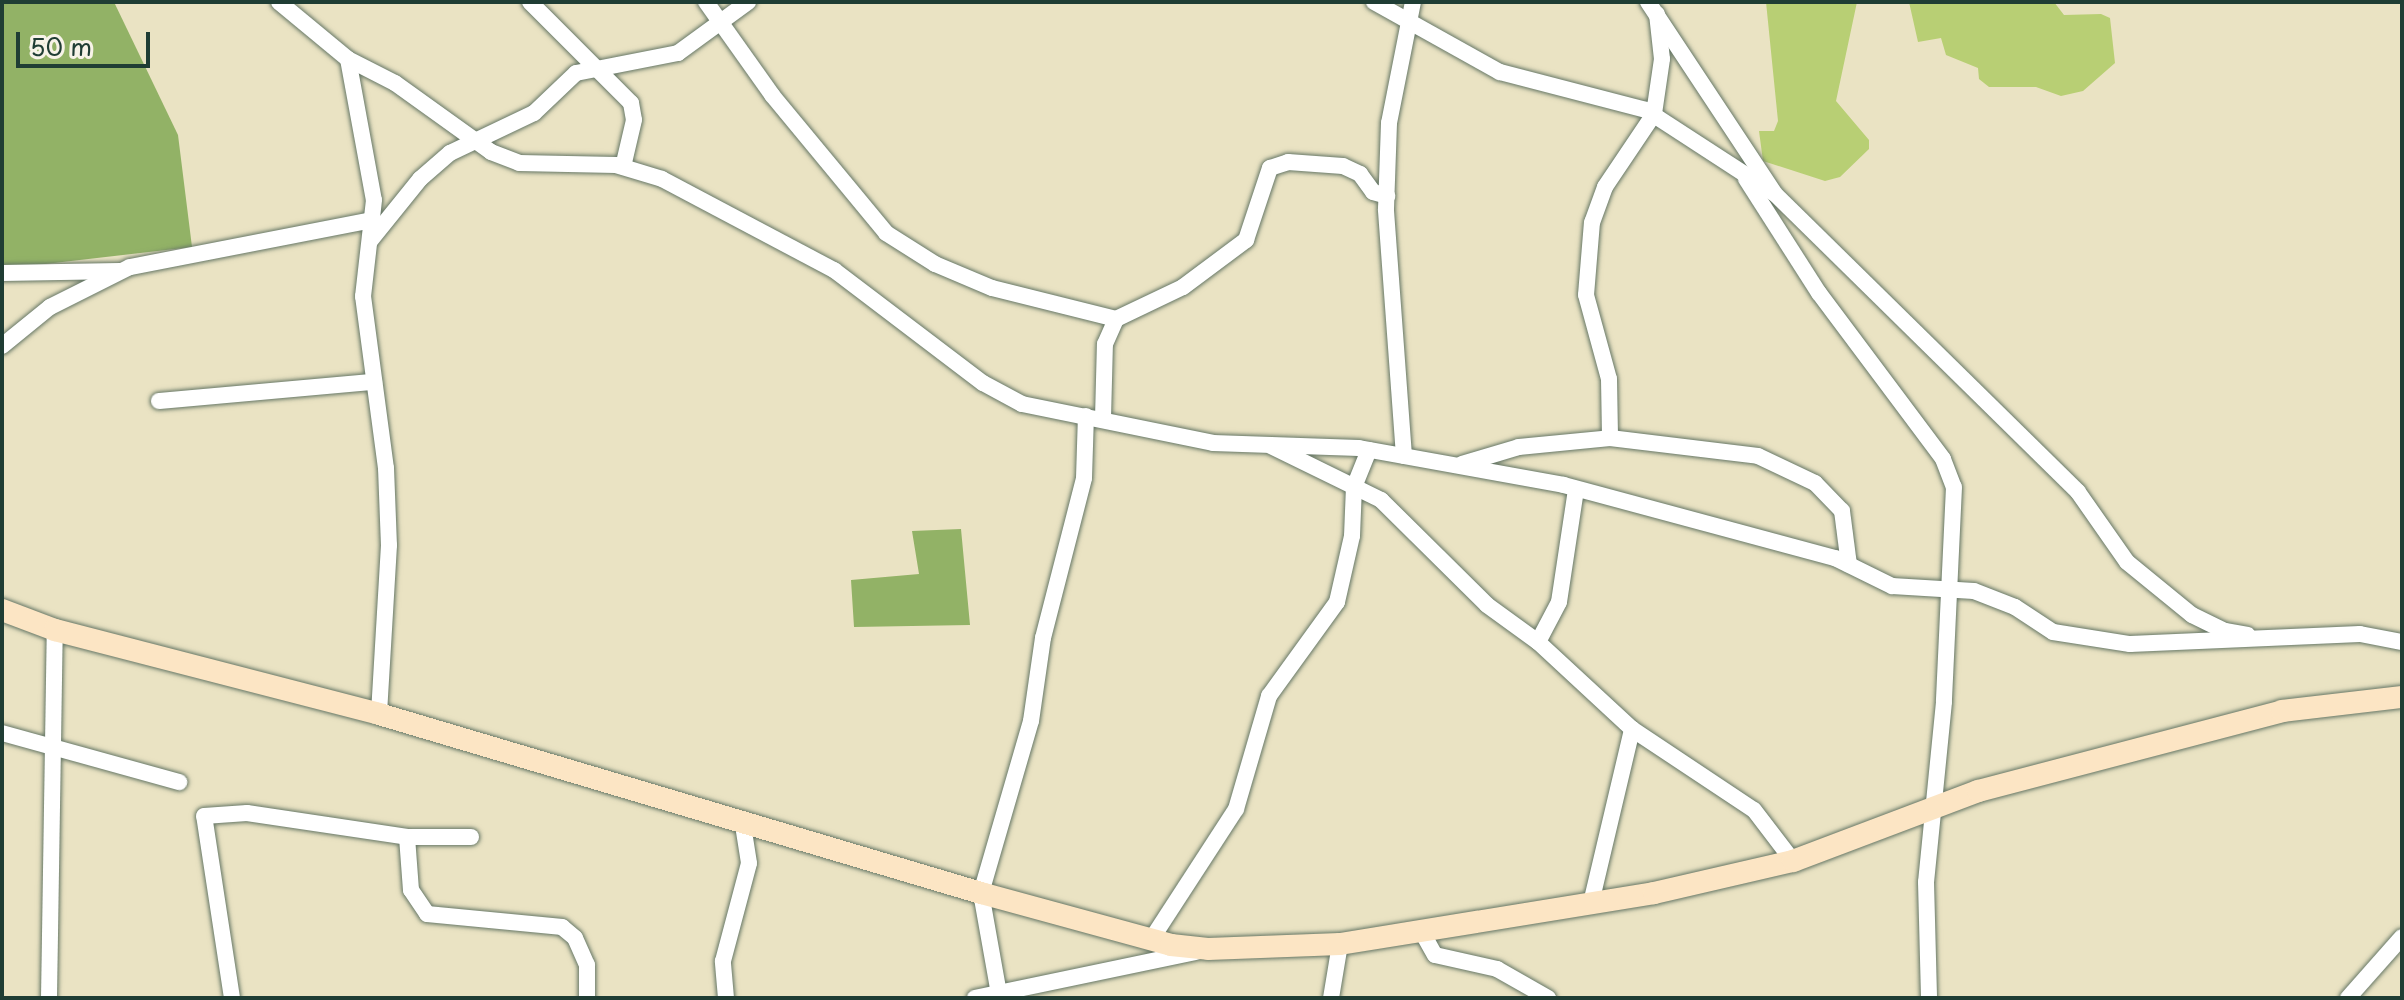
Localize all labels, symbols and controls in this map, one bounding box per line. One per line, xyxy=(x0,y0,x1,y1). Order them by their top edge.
scale bar xyxy=(20,16,154,66)
text: 50 m xyxy=(30,28,92,64)

